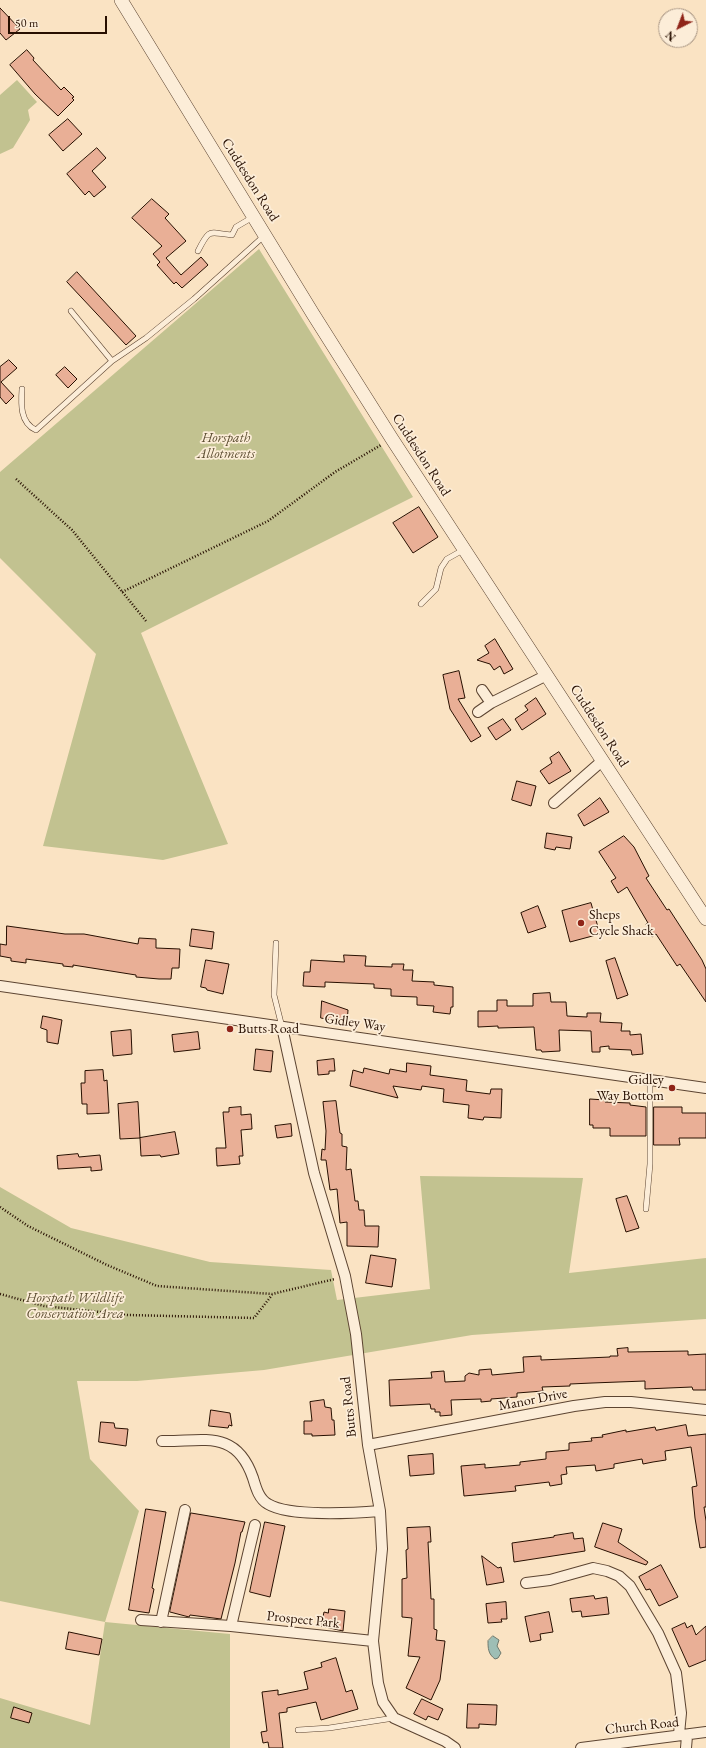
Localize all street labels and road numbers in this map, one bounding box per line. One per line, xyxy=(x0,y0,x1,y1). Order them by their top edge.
street label: Cuddesdon Road xyxy=(218,135,282,225)
street label: Cuddesdon Road xyxy=(388,411,454,499)
street label: Cuddesdon Road xyxy=(566,682,632,770)
street label: Gidley Way xyxy=(323,1010,387,1036)
street label: Butts Road xyxy=(337,1376,361,1438)
street label: Manor Drive xyxy=(497,1385,569,1415)
street label: Prospect Park xyxy=(266,1608,340,1632)
street label: Church Road xyxy=(604,1714,680,1738)

